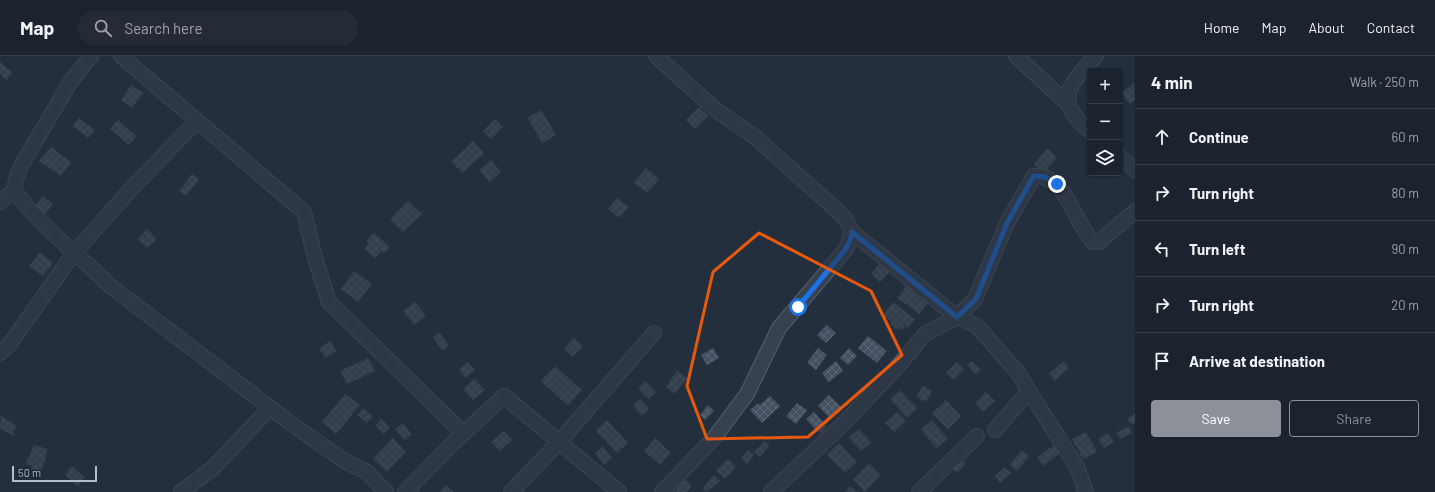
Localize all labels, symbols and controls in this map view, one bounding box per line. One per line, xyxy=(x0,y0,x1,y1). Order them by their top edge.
search box xyxy=(78,10,358,46)
text: Map xyxy=(20,16,54,39)
icon: search xyxy=(92,17,114,39)
text: Search here xyxy=(124,19,202,37)
text: Home xyxy=(1204,19,1240,36)
text: Map xyxy=(1262,19,1286,36)
text: About xyxy=(1308,19,1345,36)
text: Contact xyxy=(1367,19,1415,36)
map controls xyxy=(1087,68,1123,176)
button: + xyxy=(1087,68,1123,104)
text: 4 min xyxy=(1151,72,1193,92)
text: Walk · 250 m xyxy=(1350,74,1419,90)
button: − xyxy=(1087,104,1123,140)
icon: ahead xyxy=(1151,126,1173,148)
text: Continue xyxy=(1189,128,1249,146)
text: 60 m xyxy=(1392,129,1419,145)
button: layers xyxy=(1087,140,1123,176)
route end xyxy=(1048,175,1066,193)
icon: right xyxy=(1151,182,1173,204)
text: Turn right xyxy=(1189,184,1254,202)
text: 80 m xyxy=(1392,185,1419,201)
icon: left xyxy=(1151,238,1173,260)
text: Turn left xyxy=(1189,240,1245,258)
text: 90 m xyxy=(1392,241,1419,257)
icon: right xyxy=(1151,294,1173,316)
text: Turn right xyxy=(1189,296,1254,314)
text: 20 m xyxy=(1391,297,1419,313)
route start xyxy=(789,298,807,316)
icon: arrive xyxy=(1151,350,1173,372)
text: Arrive at destination xyxy=(1189,352,1325,370)
button: Save xyxy=(1151,400,1281,437)
button: Share xyxy=(1289,400,1419,437)
scale bar xyxy=(12,464,97,483)
text: 50 m xyxy=(18,466,41,479)

